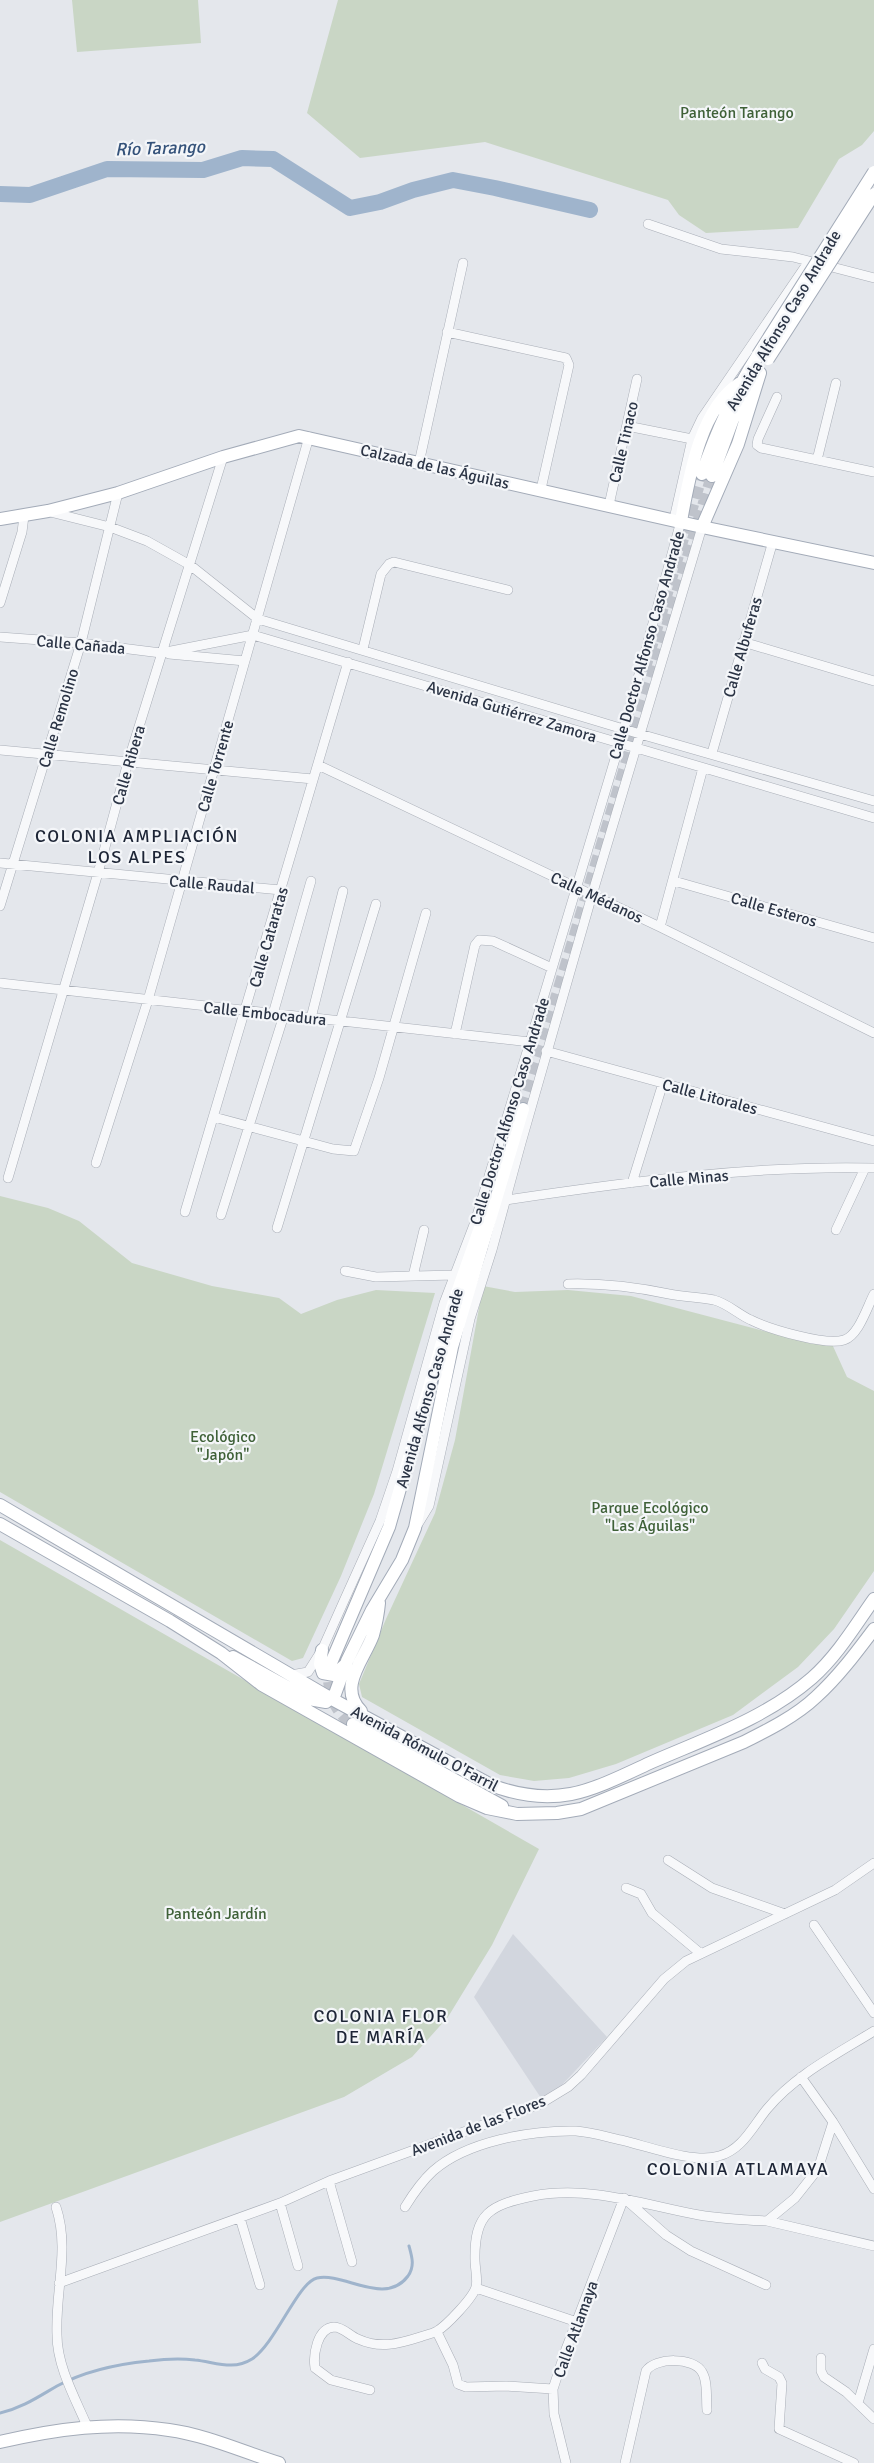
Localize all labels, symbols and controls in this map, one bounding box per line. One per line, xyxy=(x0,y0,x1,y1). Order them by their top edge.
park label: Panteón Tarango xyxy=(680,103,794,123)
water label: Río Tarango xyxy=(115,135,207,161)
street label: Avenida Alfonso Caso Andrade xyxy=(722,227,846,414)
street label: Calle Tinaco xyxy=(605,400,643,485)
street label: Calzada de las Águilas xyxy=(358,440,511,494)
street label: Calle Doctor Alfonso Caso Andrade xyxy=(605,529,689,762)
street label: Calle Albuferas xyxy=(719,595,767,700)
street label: Calle Cañada xyxy=(36,631,126,659)
street label: Calle Remolino xyxy=(34,666,84,770)
street label: Avenida Gutiérrez Zamora xyxy=(424,677,599,747)
street label: Calle Torrente xyxy=(193,718,239,815)
street label: Calle Ribera xyxy=(108,723,150,808)
district label: COLONIA AMPLIACIÓN LOS ALPES xyxy=(35,825,239,868)
street label: Calle Médanos xyxy=(547,868,646,928)
street label: Calle Raudal xyxy=(168,871,256,899)
street label: Calle Cataratas xyxy=(245,885,293,990)
street label: Calle Esteros xyxy=(728,888,819,932)
street label: Calle Doctor Alfonso Caso Andrade xyxy=(466,995,554,1227)
street label: Calle Embocadura xyxy=(202,998,327,1030)
street label: Calle Litorales xyxy=(660,1075,760,1119)
street label: Calle Minas xyxy=(649,1166,729,1192)
street label: Avenida Alfonso Caso Andrade xyxy=(392,1286,468,1490)
park label: Ecológico "Japón" xyxy=(190,1427,256,1465)
park label: Parque Ecológico "Las Águilas" xyxy=(591,1498,709,1536)
street label: Avenida Rómulo O'Farril xyxy=(347,1702,502,1796)
park label: Panteón Jardín xyxy=(165,1904,267,1924)
district label: COLONIA FLOR DE MARÍA xyxy=(314,2005,448,2048)
street label: Avenida de las Flores xyxy=(408,2091,549,2161)
district label: COLONIA ATLAMAYA xyxy=(647,2158,829,2180)
street label: Calle Atlamaya xyxy=(549,2278,603,2381)

